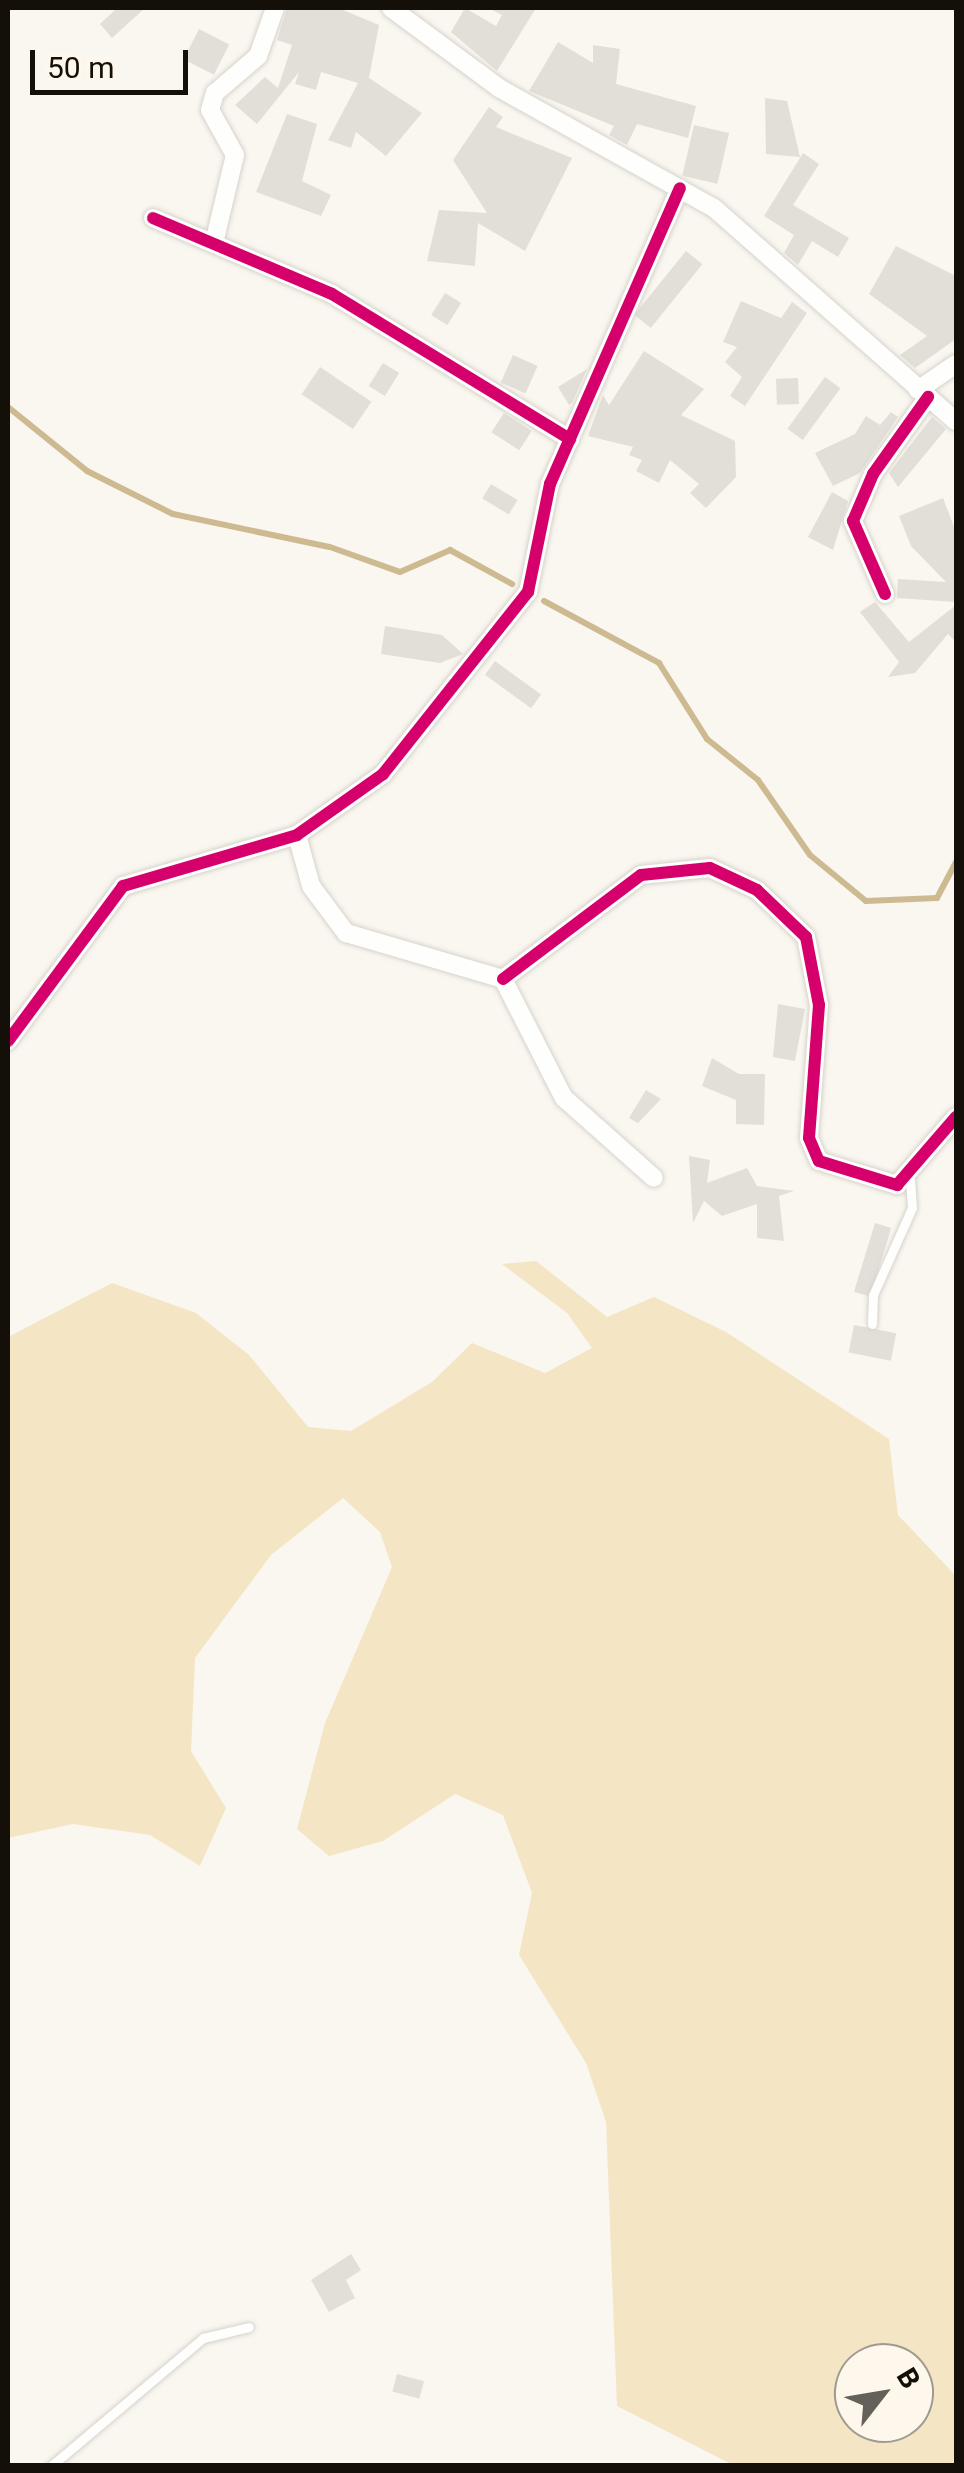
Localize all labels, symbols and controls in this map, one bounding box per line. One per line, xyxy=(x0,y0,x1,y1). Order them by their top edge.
scale bar xyxy=(35,30,192,92)
text: 50 m xyxy=(47,50,114,85)
north arrow xyxy=(834,2343,934,2443)
text: B xyxy=(890,2362,927,2394)

